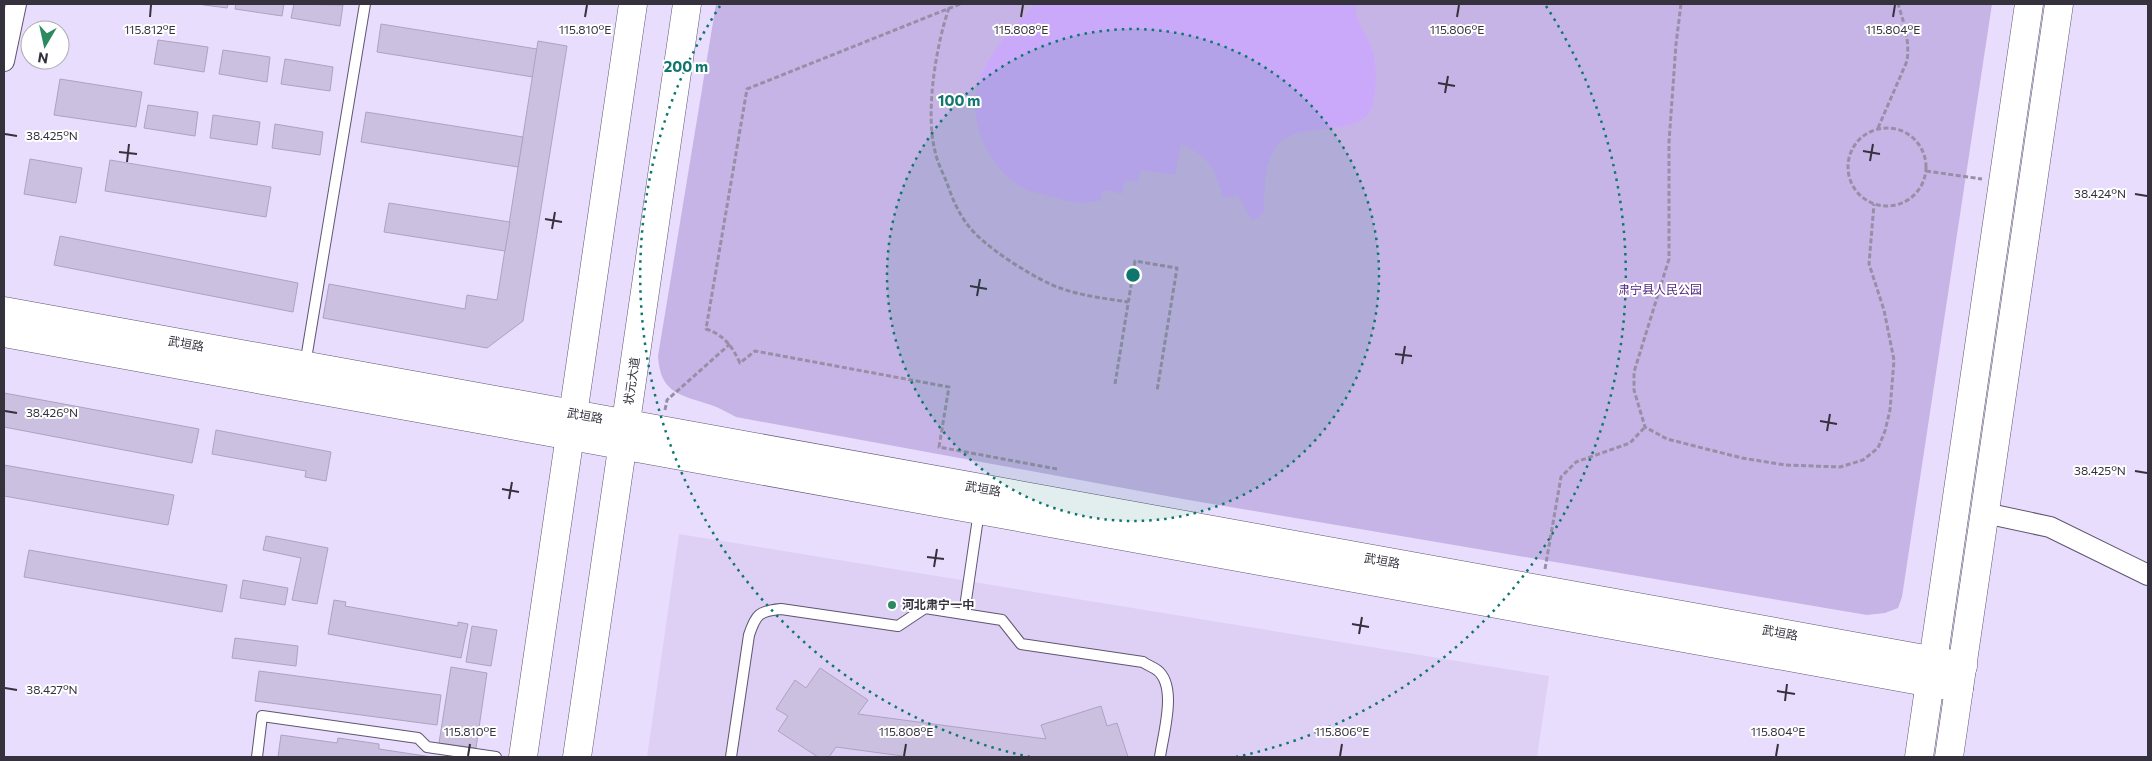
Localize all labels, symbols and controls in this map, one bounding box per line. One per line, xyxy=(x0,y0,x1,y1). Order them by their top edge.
north arrow xyxy=(20,20,70,70)
text: 115.812°E xyxy=(124,22,176,36)
text: 115.810°E xyxy=(559,22,611,36)
text: 115.808°E xyxy=(994,22,1048,36)
text: 115.806°E xyxy=(1430,22,1484,36)
text: 115.804°E xyxy=(1866,22,1920,36)
text: N xyxy=(36,49,49,68)
text: 200 m xyxy=(664,57,708,75)
text: 100 m xyxy=(938,91,980,109)
text: 38.425°N xyxy=(26,128,78,142)
text: 38.424°N xyxy=(2074,186,2126,200)
centre of rings xyxy=(1124,266,1142,284)
park label: 肃宁县人民公园 xyxy=(1618,282,1702,296)
street label: 武垣路 xyxy=(167,333,205,353)
street label: 状元大道 xyxy=(621,356,641,406)
text: 38.426°N xyxy=(26,405,78,419)
street label: 武垣路 xyxy=(566,405,604,425)
text: 38.425°N xyxy=(2074,463,2126,477)
street label: 武垣路 xyxy=(964,478,1002,498)
street label: 武垣路 xyxy=(1363,550,1401,570)
place label: 河北肃宁一中 xyxy=(902,597,974,611)
marker: 河北肃宁一中 xyxy=(886,599,898,611)
street label: 武垣路 xyxy=(1761,622,1799,642)
text: 38.427°N xyxy=(26,682,78,696)
text: 115.810°E xyxy=(444,724,496,738)
text: 115.808°E xyxy=(879,724,933,738)
text: 115.806°E xyxy=(1315,724,1369,738)
text: 115.804°E xyxy=(1751,724,1805,738)

